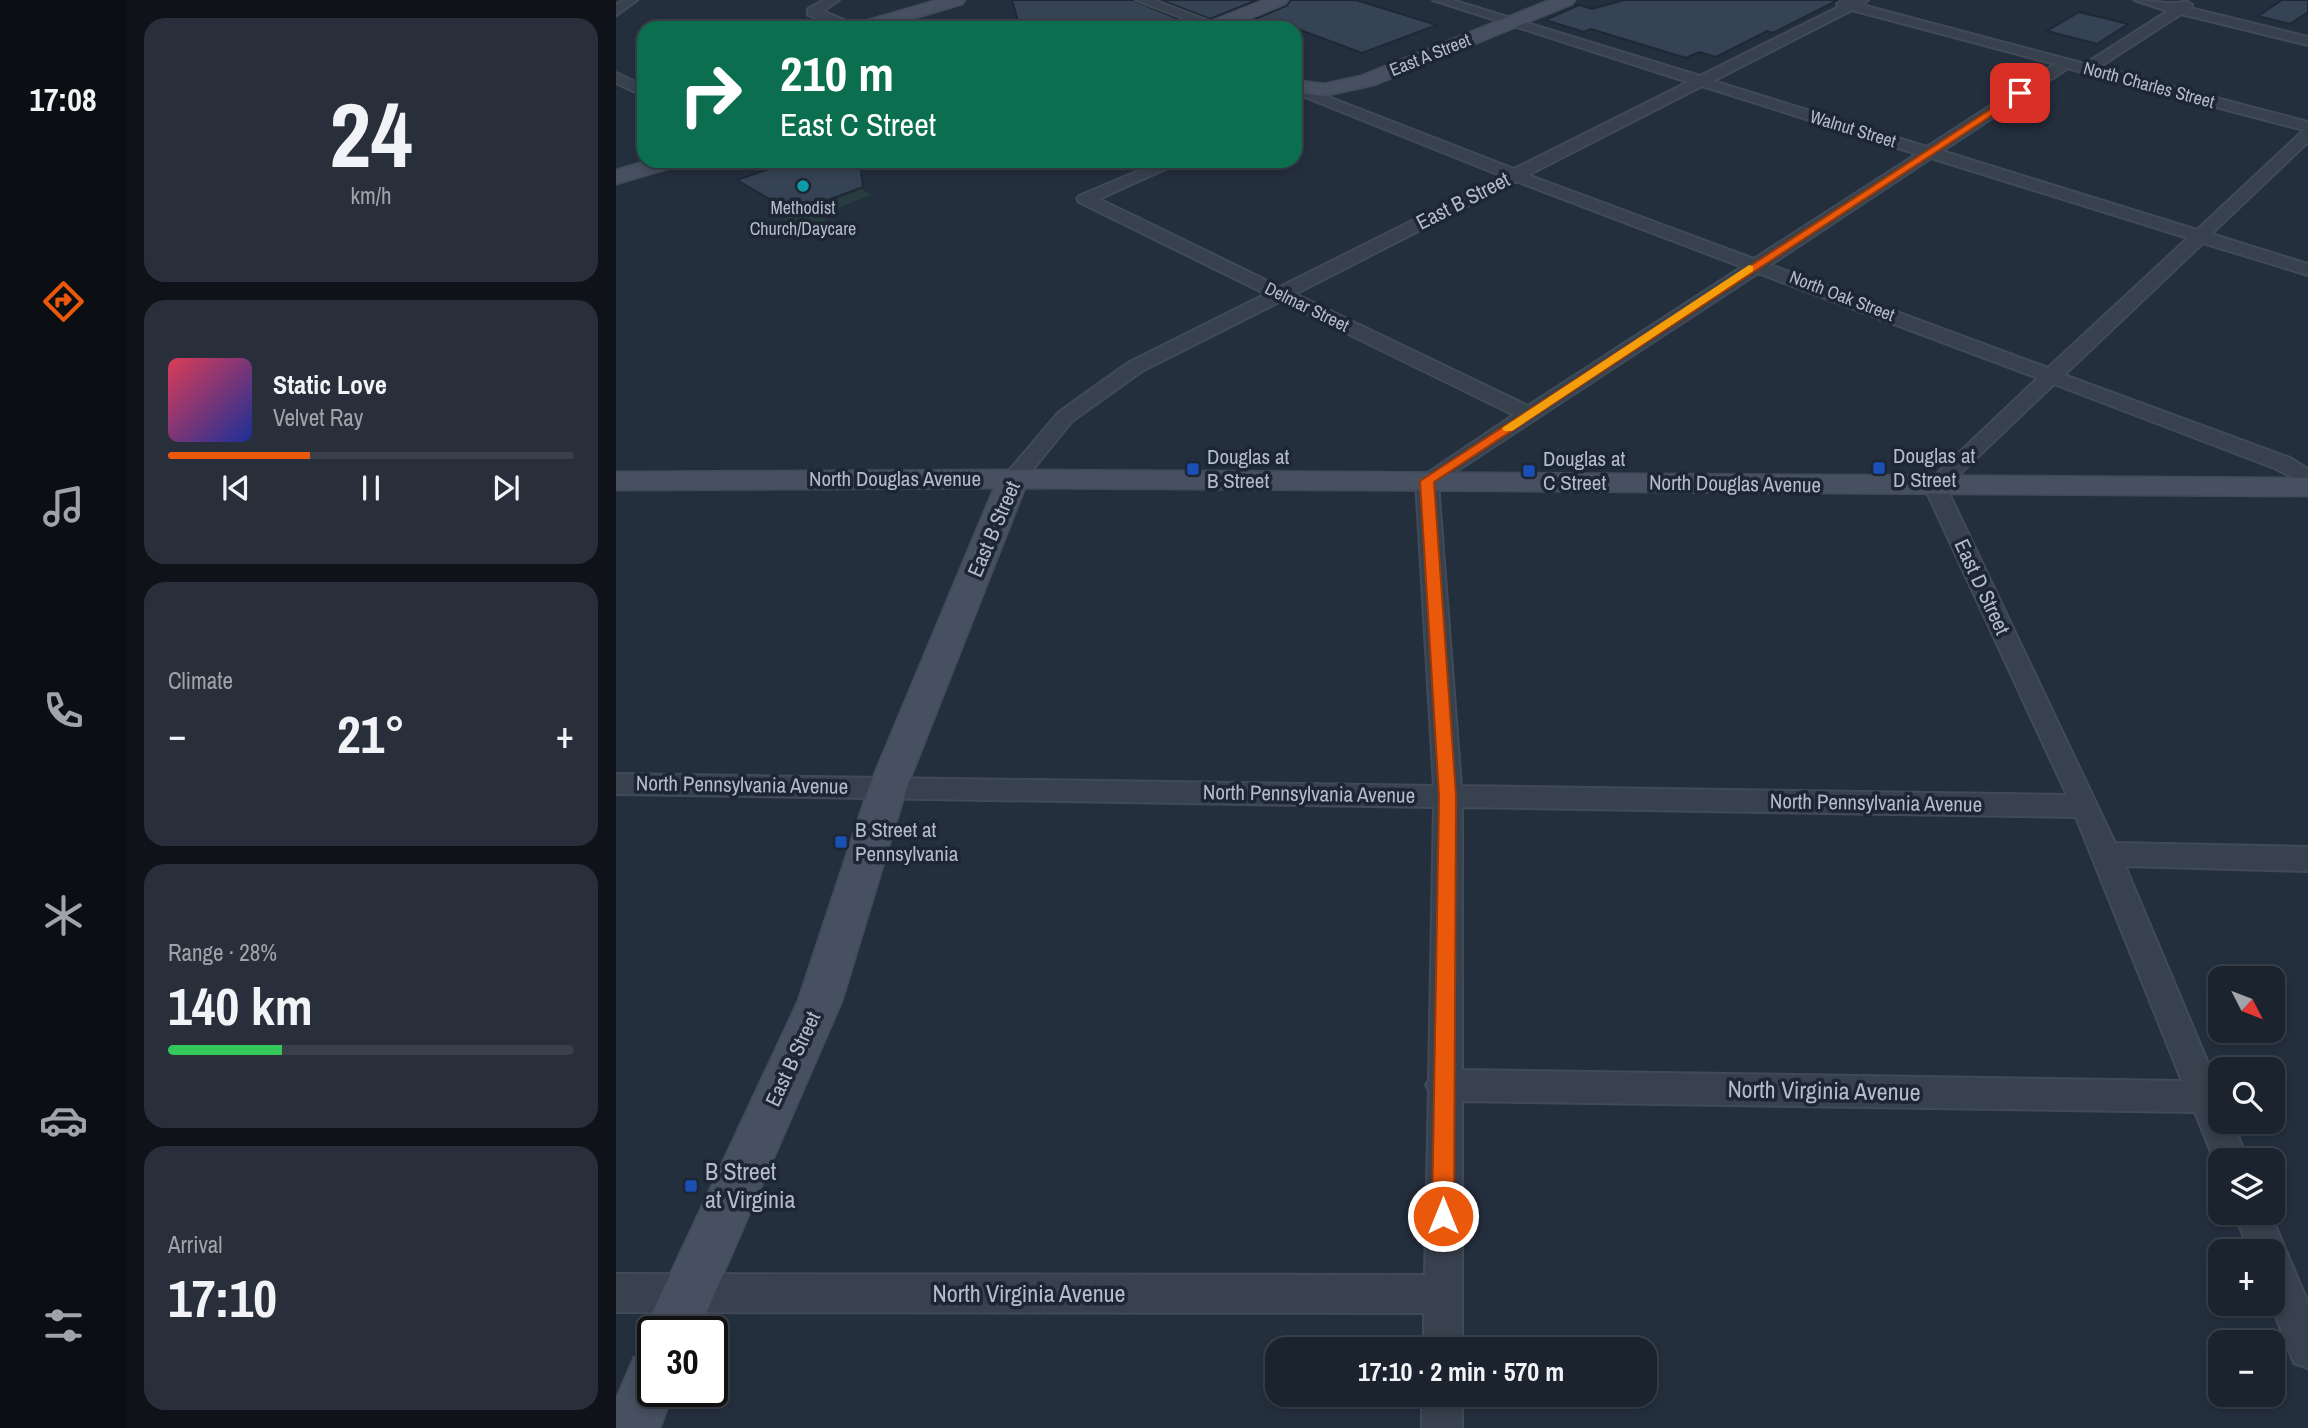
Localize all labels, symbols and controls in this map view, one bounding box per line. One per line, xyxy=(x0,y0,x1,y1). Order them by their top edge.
street label: East A Street xyxy=(1386,27,1474,82)
text: 210 m xyxy=(780,40,894,106)
icon: right xyxy=(665,49,756,140)
street label: North Charles Street xyxy=(2081,55,2217,114)
pin xyxy=(1990,63,2050,123)
text: 24 xyxy=(330,73,413,195)
icon: arrive xyxy=(2001,74,2039,112)
text: 17:08 xyxy=(29,78,97,121)
text: East C Street xyxy=(780,103,936,146)
street label: Walnut Street xyxy=(1807,104,1899,153)
street label: East B Street xyxy=(1411,165,1515,237)
marker: Methodist Church/Daycare xyxy=(795,178,811,194)
text: km/h xyxy=(351,180,391,211)
place label: Methodist Church/Daycare xyxy=(750,195,856,241)
street label: North Oak Street xyxy=(1786,264,1898,327)
street label: Delmar Street xyxy=(1261,275,1354,338)
icon: directions xyxy=(39,277,88,326)
text: Static Love xyxy=(273,367,387,402)
text: Velvet Ray xyxy=(273,402,363,433)
place label: Douglas at D Street xyxy=(1893,441,1976,494)
place label: Douglas at B Street xyxy=(1207,442,1290,495)
place label: Douglas at C Street xyxy=(1543,444,1626,497)
marker: Douglas at D Street xyxy=(1871,460,1887,476)
marker: Douglas at B Street xyxy=(1185,461,1201,477)
marker: Douglas at C Street xyxy=(1521,463,1537,479)
street label: North Douglas Avenue xyxy=(809,464,981,493)
street label: North Douglas Avenue xyxy=(1649,468,1821,499)
icon: previous xyxy=(217,469,255,507)
icon: pause xyxy=(352,469,390,507)
icon: next xyxy=(487,469,525,507)
street label: East B Street xyxy=(960,476,1027,581)
icon: music xyxy=(39,482,88,531)
street label: East D Street xyxy=(1948,534,2017,640)
text: Climate xyxy=(168,665,233,696)
icon: phone xyxy=(39,686,88,735)
text: 21° xyxy=(337,699,405,769)
text: − xyxy=(168,709,186,760)
text: + xyxy=(556,709,574,760)
street label: North Pennsylvania Avenue xyxy=(636,768,848,801)
street label: North Pennsylvania Avenue xyxy=(1203,777,1415,810)
street label: North Pennsylvania Avenue xyxy=(1770,786,1982,819)
place label: B Street at Pennsylvania xyxy=(855,815,959,868)
marker: B Street at Pennsylvania xyxy=(833,834,849,850)
icon: climate xyxy=(39,891,88,940)
text: Range · 28% xyxy=(168,937,277,968)
north arrow xyxy=(2208,966,2286,1043)
map controls xyxy=(2208,966,2285,1407)
text: 140 km xyxy=(168,971,313,1041)
street label: East B Street xyxy=(758,1006,827,1111)
button: search xyxy=(2208,1057,2285,1134)
street label: North Virginia Avenue xyxy=(1727,1072,1921,1108)
icon: car xyxy=(39,1096,88,1145)
button: layers xyxy=(2208,1148,2285,1225)
place label: B Street at Virginia xyxy=(705,1155,796,1215)
marker: B Street at Virginia xyxy=(683,1178,699,1194)
position arrow xyxy=(1406,1179,1480,1253)
text: Arrival xyxy=(168,1229,223,1260)
button: + xyxy=(2208,1239,2285,1316)
text: 17:10 xyxy=(168,1263,277,1333)
street label: North Virginia Avenue xyxy=(933,1277,1125,1309)
icon: filters xyxy=(39,1301,88,1350)
speed limit sign: 30 xyxy=(637,1316,728,1407)
button: − xyxy=(2208,1330,2285,1407)
text: 17:10 · 2 min · 570 m xyxy=(1358,1354,1564,1389)

